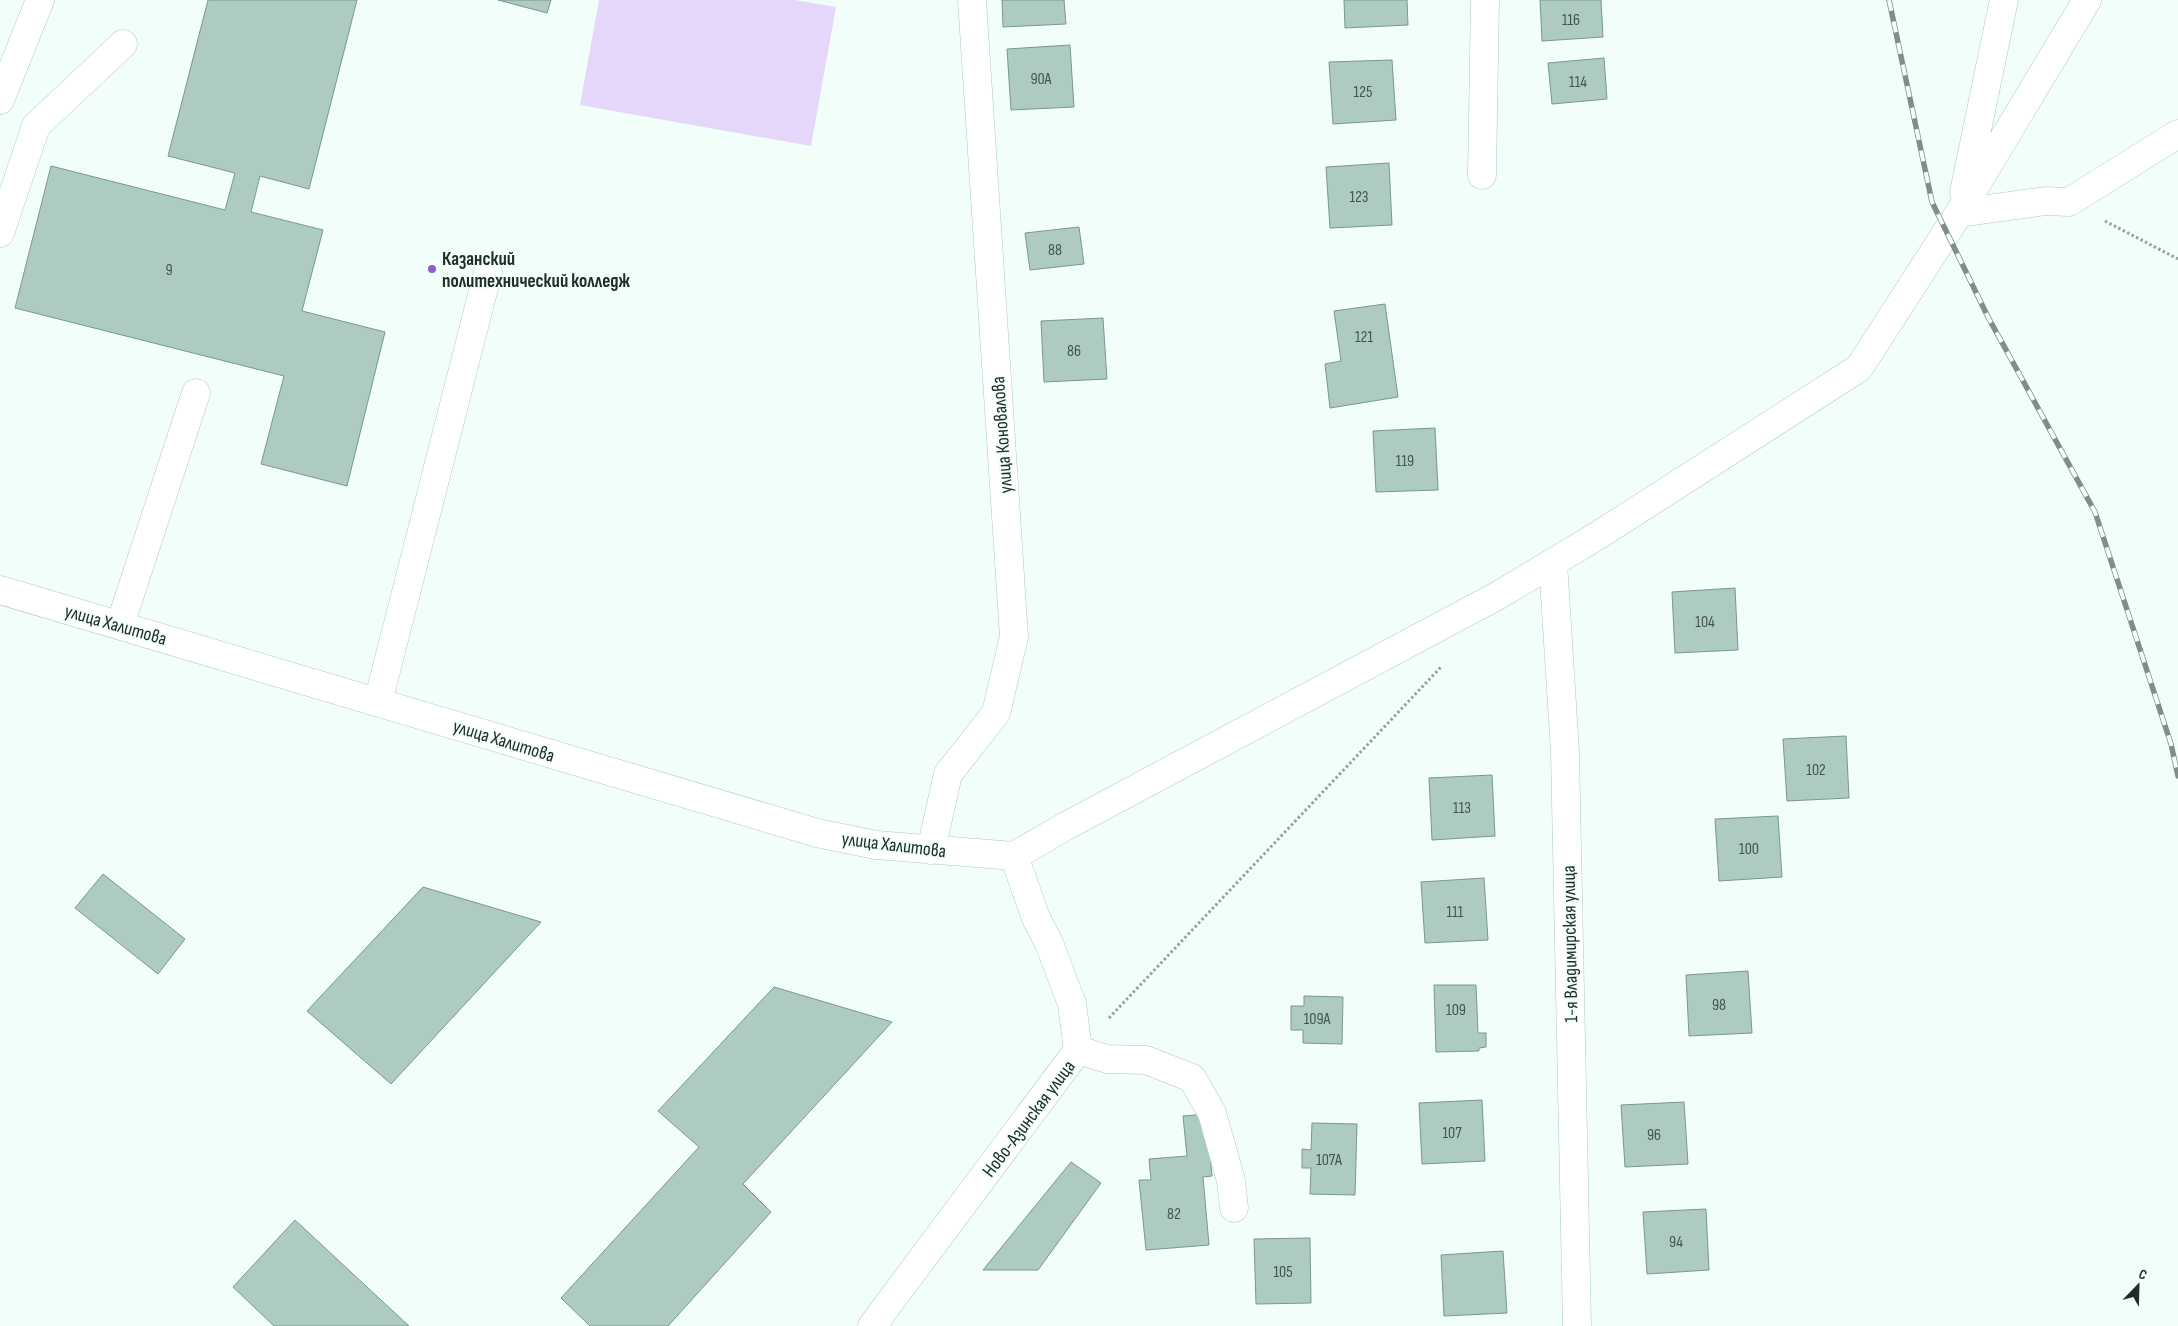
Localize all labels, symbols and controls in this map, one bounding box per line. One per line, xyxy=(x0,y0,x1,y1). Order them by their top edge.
house number: 116 xyxy=(1562,11,1580,30)
house number: 90А xyxy=(1031,70,1052,89)
house number: 114 xyxy=(1569,73,1587,92)
house number: 125 xyxy=(1354,83,1372,102)
house number: 123 xyxy=(1349,188,1369,207)
house number: 88 xyxy=(1048,241,1062,260)
place label: Казанский политехнический колледж xyxy=(442,248,631,293)
house number: 9 xyxy=(165,261,173,280)
marker: Казанский политехнический колледж xyxy=(426,263,438,275)
house number: 121 xyxy=(1355,328,1373,347)
house number: 86 xyxy=(1067,342,1081,361)
street label: улица Коновалова xyxy=(987,376,1018,494)
house number: 119 xyxy=(1396,452,1414,471)
street label: улица Халитова xyxy=(62,600,169,651)
house number: 104 xyxy=(1695,613,1715,632)
street label: улица Халитова xyxy=(450,715,557,768)
house number: 102 xyxy=(1806,761,1826,780)
house number: 113 xyxy=(1453,799,1471,818)
street label: улица Халитова xyxy=(840,828,947,863)
house number: 100 xyxy=(1739,840,1759,859)
street label: 1-я Владимирская улица xyxy=(1558,865,1583,1023)
house number: 111 xyxy=(1447,903,1464,922)
house number: 98 xyxy=(1712,996,1726,1015)
house number: 109 xyxy=(1446,1001,1466,1020)
house number: 109А xyxy=(1304,1010,1330,1029)
street label: Ново-Азинская улица xyxy=(978,1056,1081,1182)
house number: 107 xyxy=(1442,1124,1462,1143)
house number: 96 xyxy=(1647,1126,1661,1145)
house number: 107А xyxy=(1316,1151,1342,1170)
house number: 82 xyxy=(1167,1205,1181,1224)
house number: 94 xyxy=(1669,1233,1683,1252)
north arrow xyxy=(2113,1261,2163,1311)
house number: 105 xyxy=(1273,1263,1293,1282)
text: С xyxy=(2136,1265,2150,1284)

